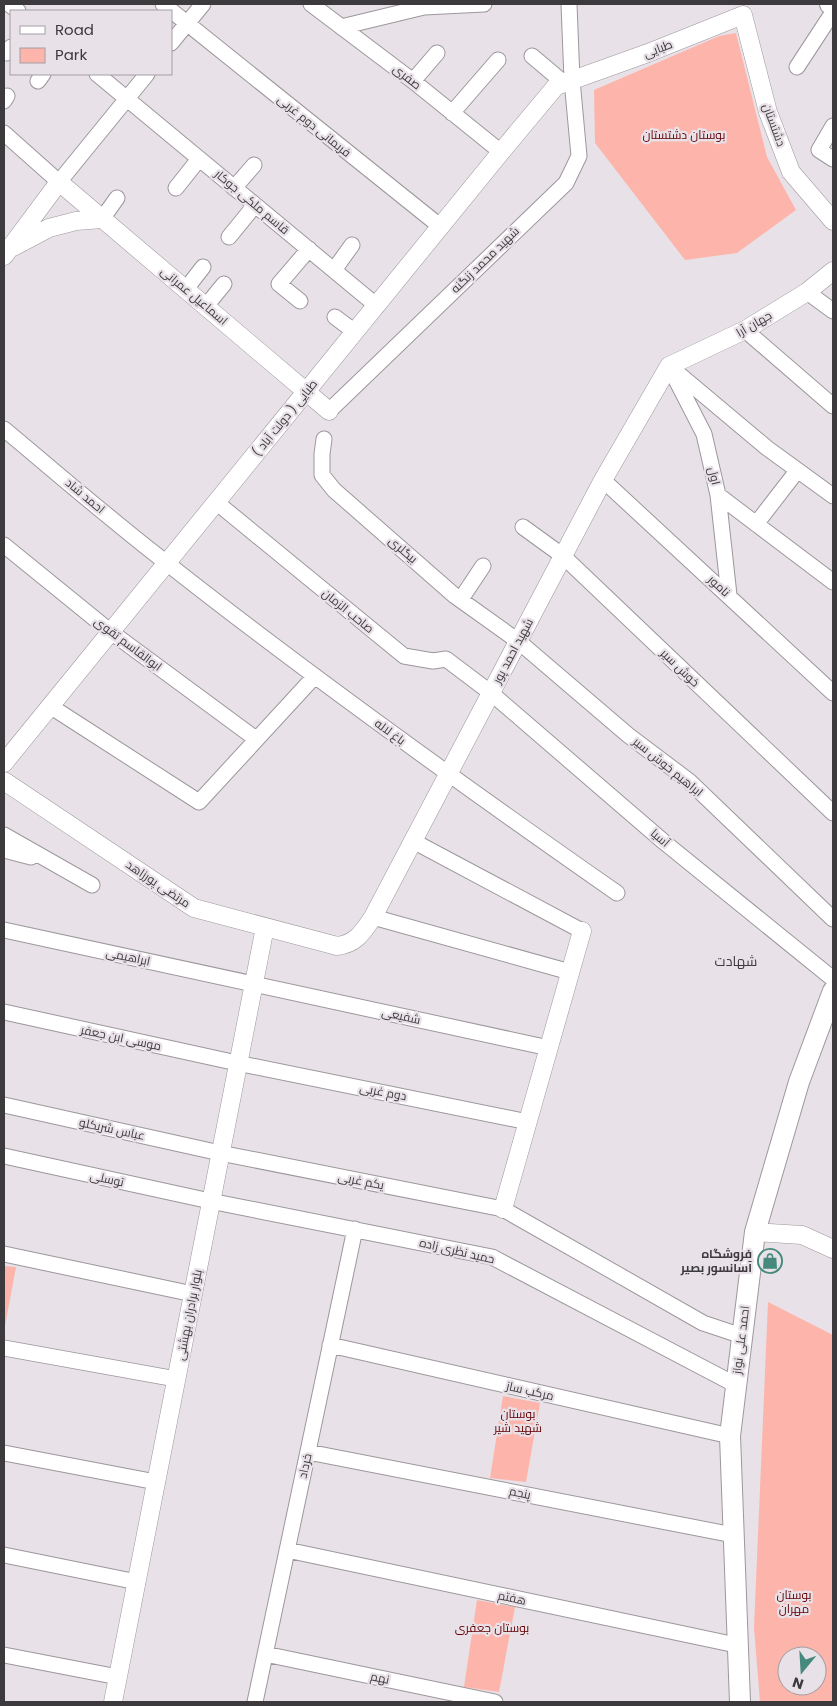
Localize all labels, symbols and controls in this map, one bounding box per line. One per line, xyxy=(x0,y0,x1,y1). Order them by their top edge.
legend xyxy=(10,10,172,75)
text: Road xyxy=(55,19,94,40)
street label: طبایی xyxy=(641,35,675,62)
text: Park xyxy=(55,44,87,65)
street label: صفری xyxy=(390,60,425,93)
street label: فریمانی دوم غربی xyxy=(274,91,355,161)
street label: دشتستان xyxy=(759,101,790,149)
park label: بوستان دشتستان xyxy=(643,126,725,143)
street label: قاسم ملکی جوکار xyxy=(211,165,293,238)
street label: شهید محمد زنگنه xyxy=(447,223,523,297)
street label: اسماعیل عمرانی xyxy=(157,262,232,329)
street label: جهان آرا xyxy=(733,306,775,341)
street label: طبایی ( دولت آباد ) xyxy=(248,375,321,460)
street label: اول xyxy=(704,465,725,487)
street label: احمد شاد xyxy=(62,474,109,517)
street label: بیگلری xyxy=(385,532,421,567)
street label: نامور xyxy=(704,570,734,600)
street label: صاحب الزمان xyxy=(319,584,378,637)
street label: ابوالقاسم تقوی xyxy=(91,613,166,675)
street label: شهید احمد پور xyxy=(488,615,538,688)
street label: خوش سیر xyxy=(656,644,704,691)
street label: باغ لاله xyxy=(371,715,409,749)
street label: ابراهیم خوش سیر xyxy=(629,732,707,800)
street label: آسیا xyxy=(647,825,674,851)
street label: مرتضی پورزاهد xyxy=(122,856,194,912)
street label: ابراهیمی xyxy=(104,944,152,970)
district label: شهادت xyxy=(715,951,757,971)
street label: شفیعی xyxy=(380,1003,422,1028)
street label: موسی ابن جعفر xyxy=(78,1020,163,1054)
street label: دوم غربی xyxy=(358,1079,408,1104)
street label: عباس شریکلو xyxy=(78,1113,147,1144)
street label: توسلی xyxy=(89,1167,126,1191)
street label: یکم غربی xyxy=(337,1168,386,1193)
street label: حمید نظری زاده xyxy=(418,1234,496,1267)
place label: فروشگاه آسانسور بصیر xyxy=(680,1245,752,1276)
shop icon: فروشگاه آسانسور بصیر xyxy=(757,1248,783,1274)
street label: بلوار برادران بهشتی xyxy=(171,1268,206,1362)
street label: احمد علی نواز xyxy=(728,1305,753,1376)
street label: مرکب ساز xyxy=(504,1377,556,1404)
park label: بوستان شهید شیر xyxy=(493,1405,542,1436)
street label: خرداد xyxy=(294,1452,315,1480)
street label: پنجم xyxy=(508,1482,533,1504)
street label: هفتم xyxy=(496,1586,528,1609)
park label: بوستان مهران xyxy=(776,1586,812,1617)
park label: بوستان جعفری xyxy=(455,1619,529,1636)
north arrow xyxy=(777,1646,827,1696)
street label: نهم xyxy=(369,1667,391,1688)
text: N xyxy=(790,1672,806,1695)

